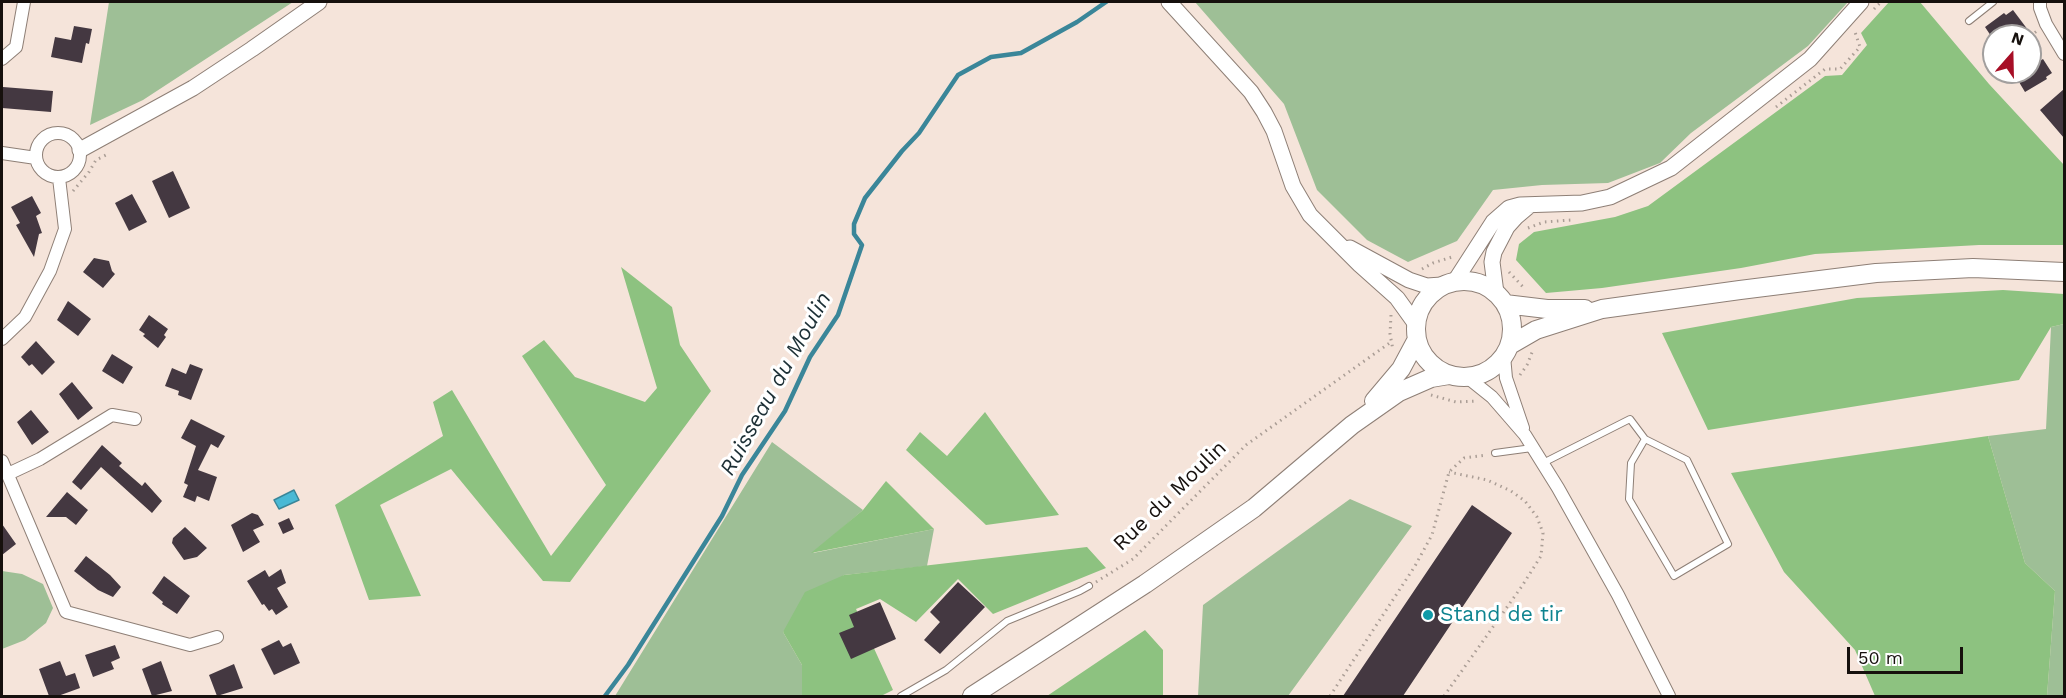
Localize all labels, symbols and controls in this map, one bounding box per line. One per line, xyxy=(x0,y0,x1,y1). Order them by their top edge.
north arrow xyxy=(1982,24,2042,84)
text: N xyxy=(2009,28,2026,49)
water label: Ruisseau du Moulin xyxy=(715,288,837,480)
street label: Rue du Moulin xyxy=(1108,436,1232,556)
place label: Stand de tir xyxy=(1440,602,1563,628)
marker: Stand de tir xyxy=(1421,608,1435,622)
scale bar xyxy=(1850,635,1966,673)
text: 50 m xyxy=(1858,647,1903,668)

